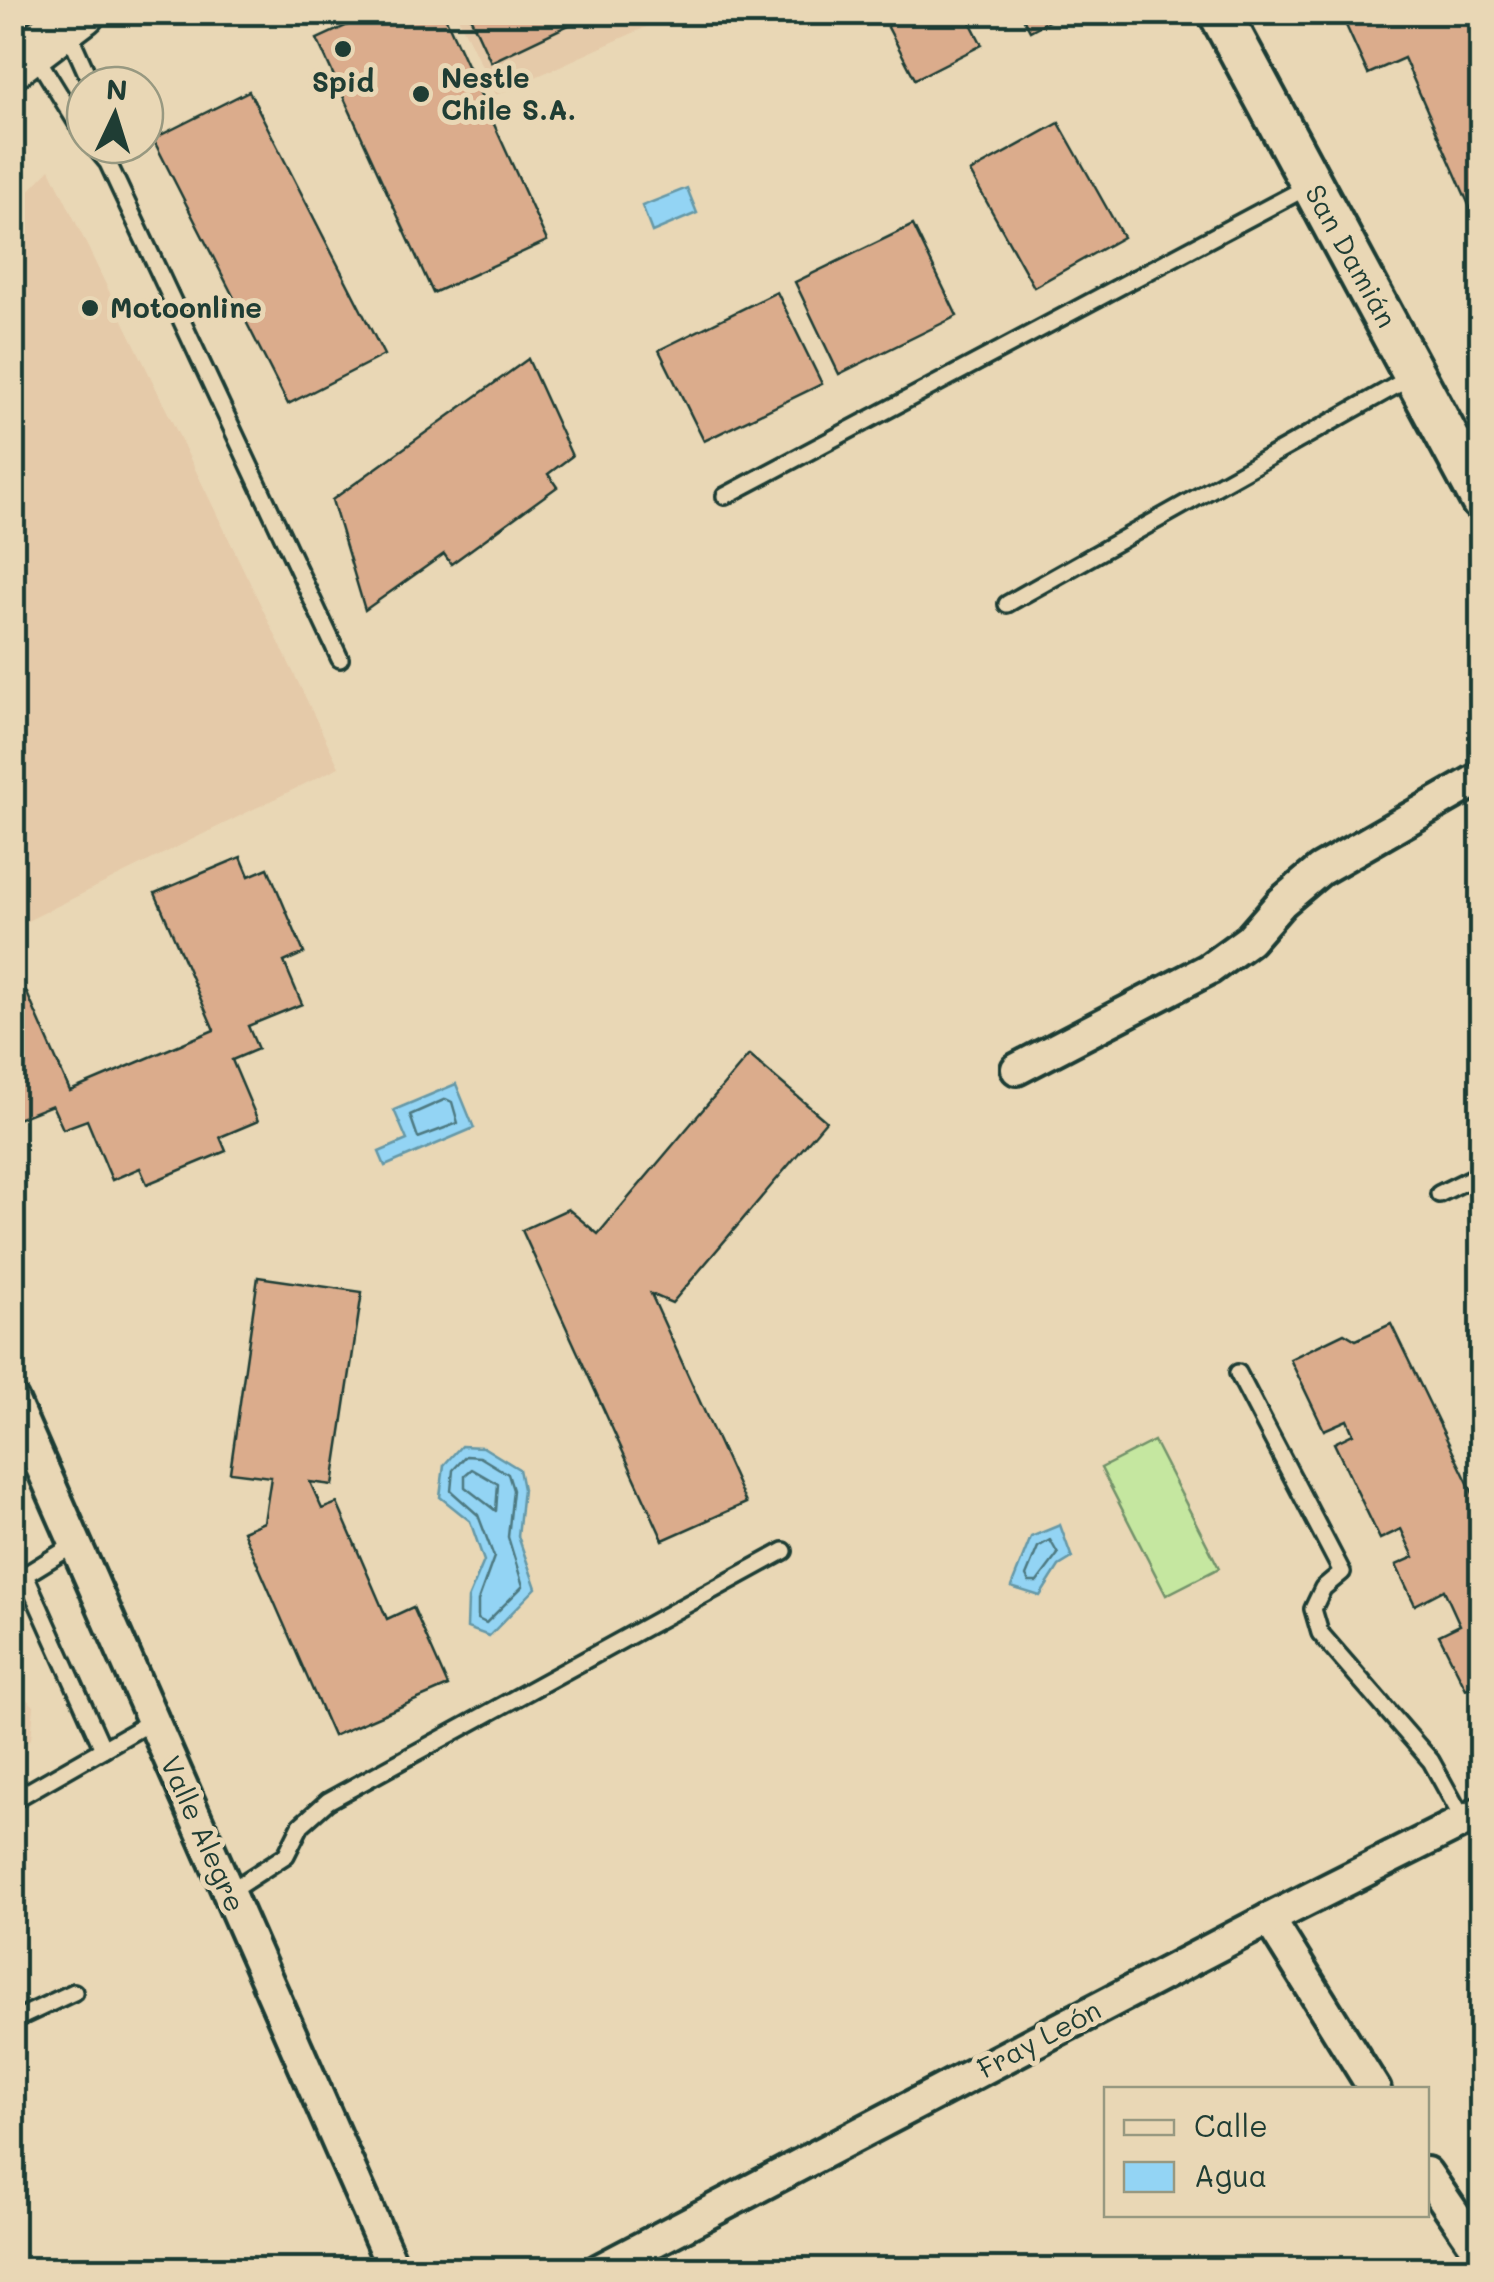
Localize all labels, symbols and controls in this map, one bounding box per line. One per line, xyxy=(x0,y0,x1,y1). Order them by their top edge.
marker: Spid xyxy=(332,38,354,60)
place label: Nestle Chile S.A. xyxy=(441,59,576,127)
place label: Spid xyxy=(312,63,374,99)
north arrow xyxy=(65,65,165,165)
text: N xyxy=(105,70,129,108)
marker: Nestle Chile S.A. xyxy=(410,83,432,105)
street label: San Damián xyxy=(1298,178,1406,333)
place label: Motoonline xyxy=(110,289,262,325)
marker: Motoonline xyxy=(79,297,101,319)
street label: Valle Alegre xyxy=(153,1750,254,1917)
street label: Fray León xyxy=(971,1991,1107,2086)
legend xyxy=(1104,2087,1429,2217)
text: Calle xyxy=(1194,2105,1268,2145)
text: Agua xyxy=(1194,2155,1267,2195)

